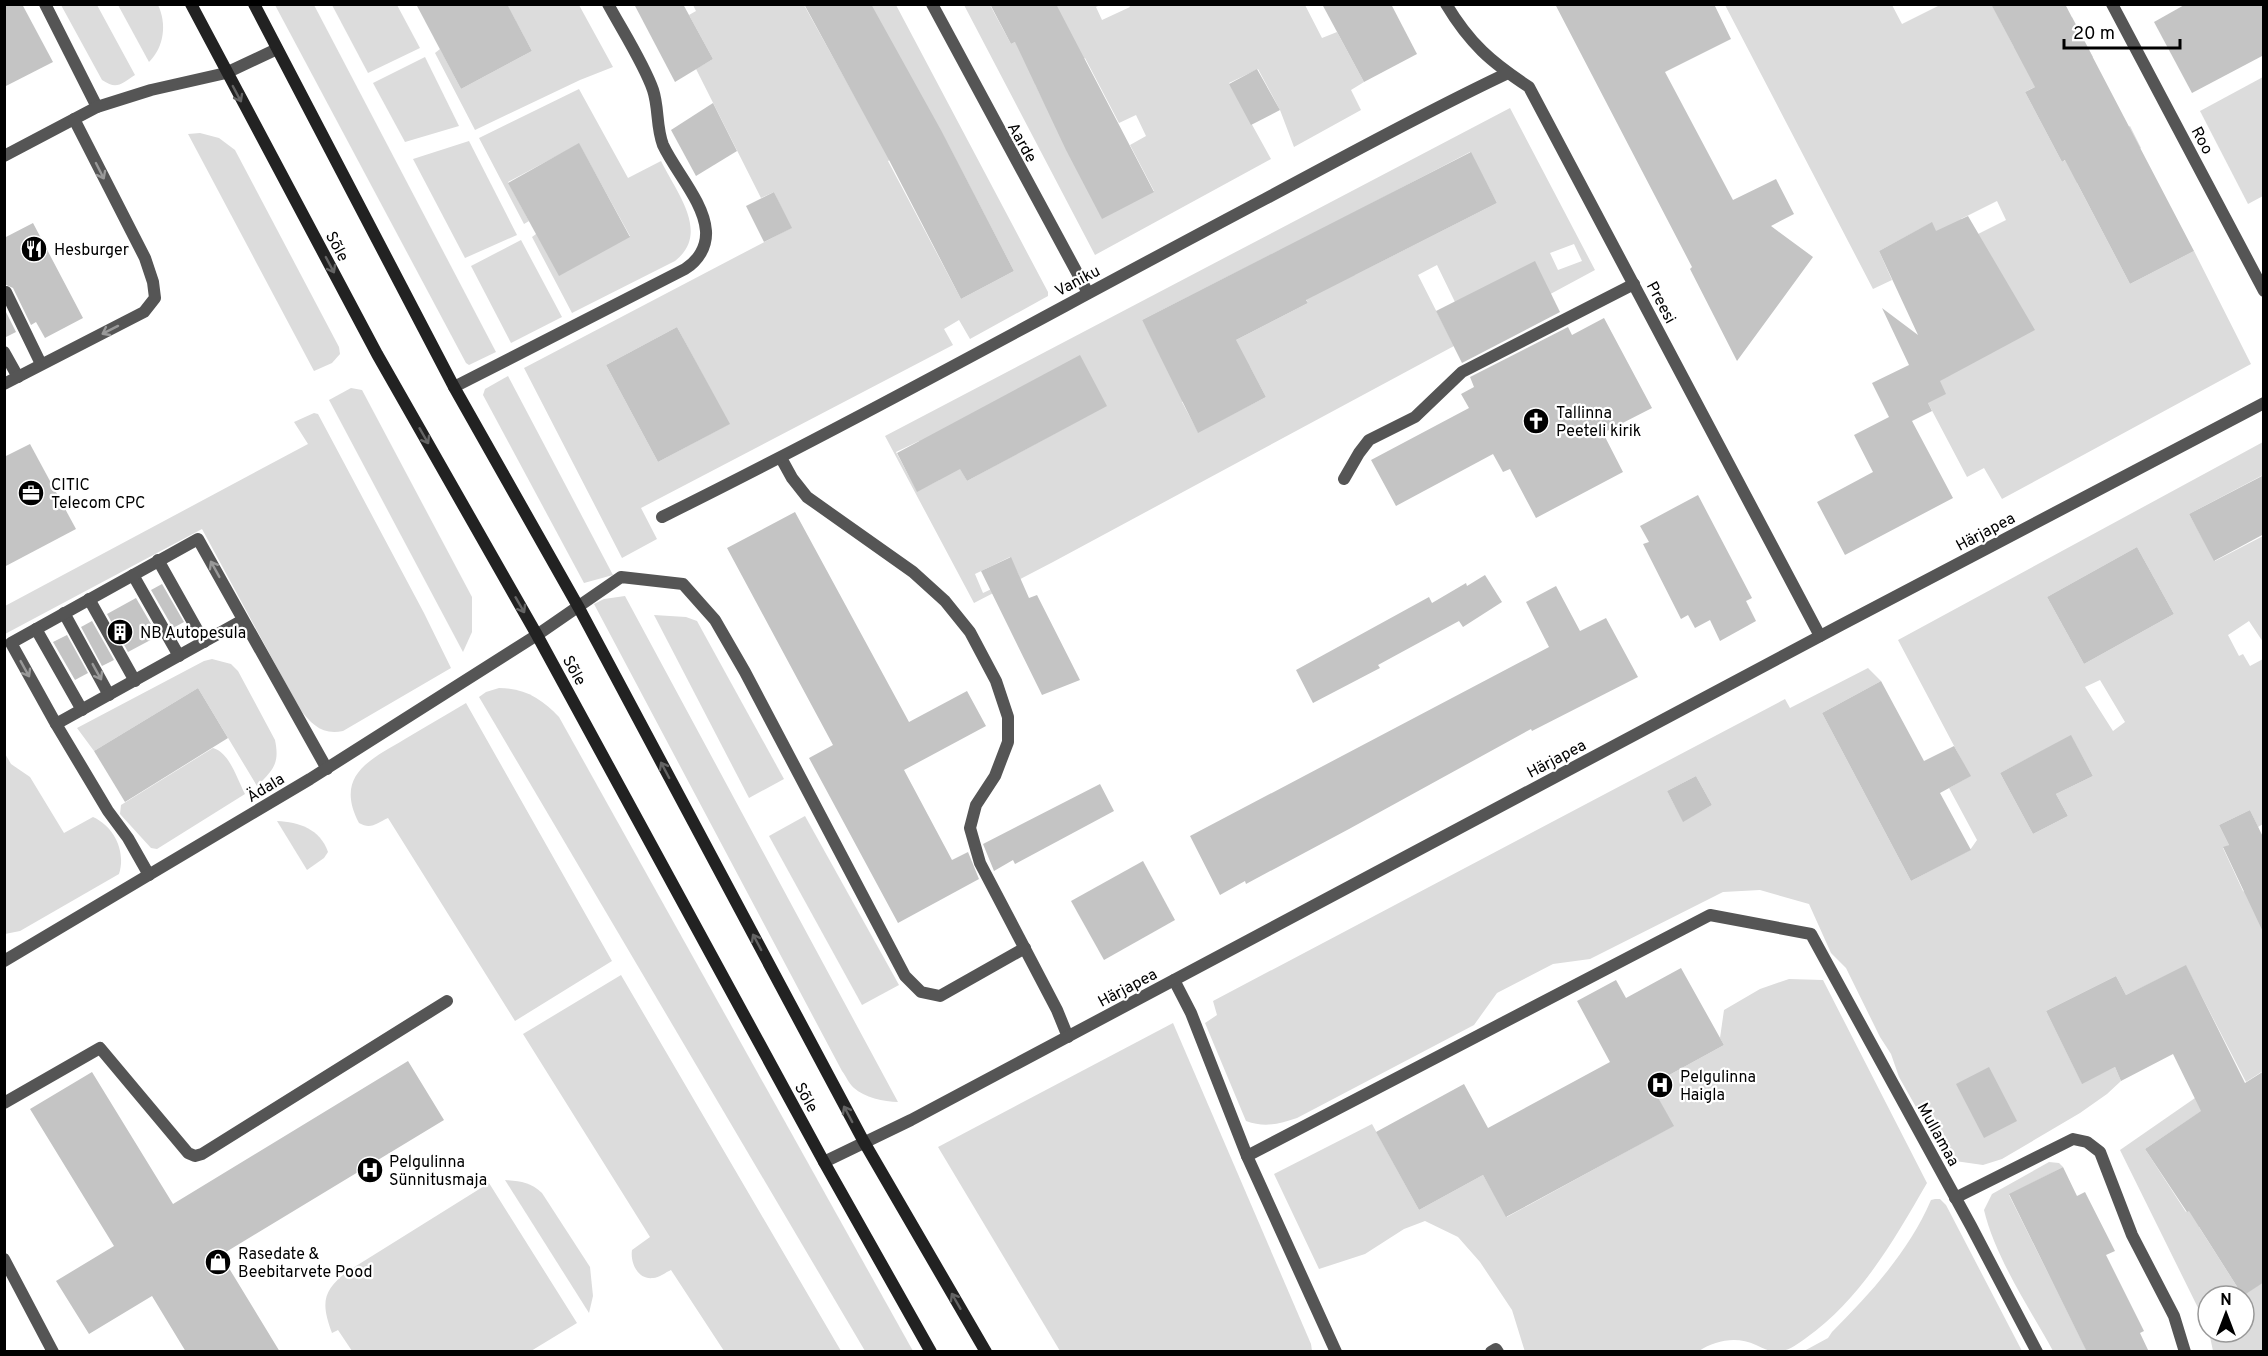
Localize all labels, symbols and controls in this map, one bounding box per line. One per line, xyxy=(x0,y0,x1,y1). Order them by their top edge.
scale bar xyxy=(2064,12,2180,50)
text: 20 m xyxy=(2073,23,2115,46)
one-way arrow xyxy=(232,84,243,102)
street label: Aarde xyxy=(1002,119,1040,167)
street label: Roo xyxy=(2186,124,2217,158)
one-way arrow xyxy=(95,162,107,180)
street label: Sõle xyxy=(320,228,352,265)
restaurant icon: Hesburger xyxy=(19,234,49,264)
place label: Hesburger xyxy=(54,241,129,261)
one-way arrow xyxy=(324,256,336,273)
street label: Vaniku xyxy=(1052,262,1104,302)
street label: Preesi xyxy=(1641,278,1680,327)
one-way arrow xyxy=(102,324,120,336)
place label: Tallinna Peeteli kirik xyxy=(1556,404,1641,442)
church icon: Tallinna Peeteli kirik xyxy=(1521,406,1551,436)
one-way arrow xyxy=(418,427,430,444)
place label: CITIC Telecom CPC xyxy=(51,476,145,514)
office icon: CITIC Telecom CPC xyxy=(16,478,46,508)
street label: Härjapea xyxy=(1953,509,2019,557)
one-way arrow xyxy=(209,561,221,578)
one-way arrow xyxy=(515,596,527,613)
building icon: NB Autopesula xyxy=(105,617,135,647)
place label: NB Autopesula xyxy=(140,624,246,644)
street label: Sõle xyxy=(557,652,590,690)
one-way arrow xyxy=(19,660,31,677)
one-way arrow xyxy=(91,663,103,680)
street label: Härjapea xyxy=(1524,736,1590,784)
one-way arrow xyxy=(659,761,670,779)
street label: Ädala xyxy=(243,769,289,808)
one-way arrow xyxy=(751,933,762,951)
street label: Härjapea xyxy=(1095,965,1161,1013)
place label: Pelgulinna Haigla xyxy=(1680,1068,1756,1106)
hospital icon: Pelgulinna Haigla xyxy=(1645,1070,1675,1100)
street label: Sõle xyxy=(789,1079,822,1117)
street label: Mullamaa xyxy=(1912,1100,1963,1170)
one-way arrow xyxy=(842,1106,854,1123)
place label: Pelgulinna Sünnitusmaja xyxy=(389,1153,487,1191)
hospital icon: Pelgulinna Sünnitusmaja xyxy=(355,1155,385,1185)
place label: Rasedate & Beebitarvete Pood xyxy=(238,1245,372,1283)
shop icon: Rasedate & Beebitarvete Pood xyxy=(203,1247,233,1277)
north arrow xyxy=(2196,1284,2256,1344)
text: N xyxy=(2220,1291,2232,1311)
one-way arrow xyxy=(950,1293,962,1310)

